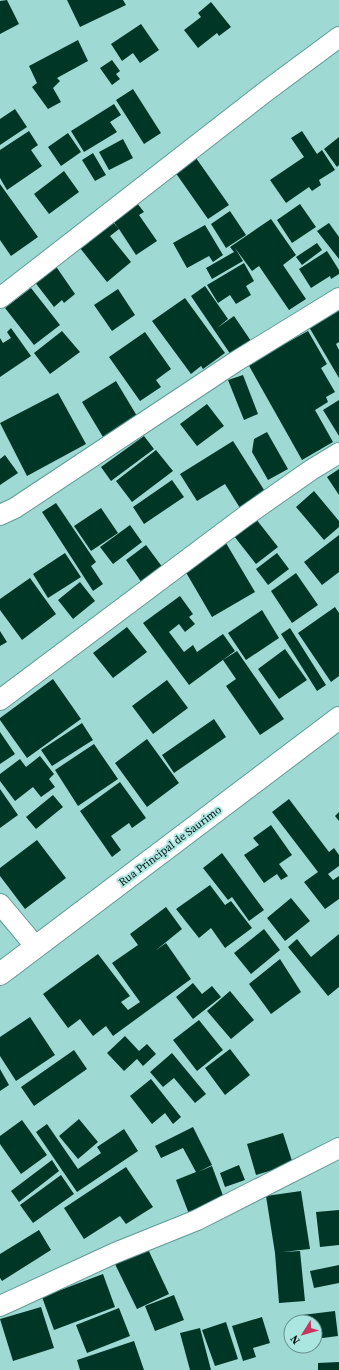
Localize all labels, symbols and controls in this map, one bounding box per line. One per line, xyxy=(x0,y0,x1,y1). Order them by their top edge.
street label: Rua Principal de Saurimo xyxy=(116,802,224,890)
north arrow xyxy=(283,1314,323,1354)
text: N xyxy=(287,1332,304,1347)

